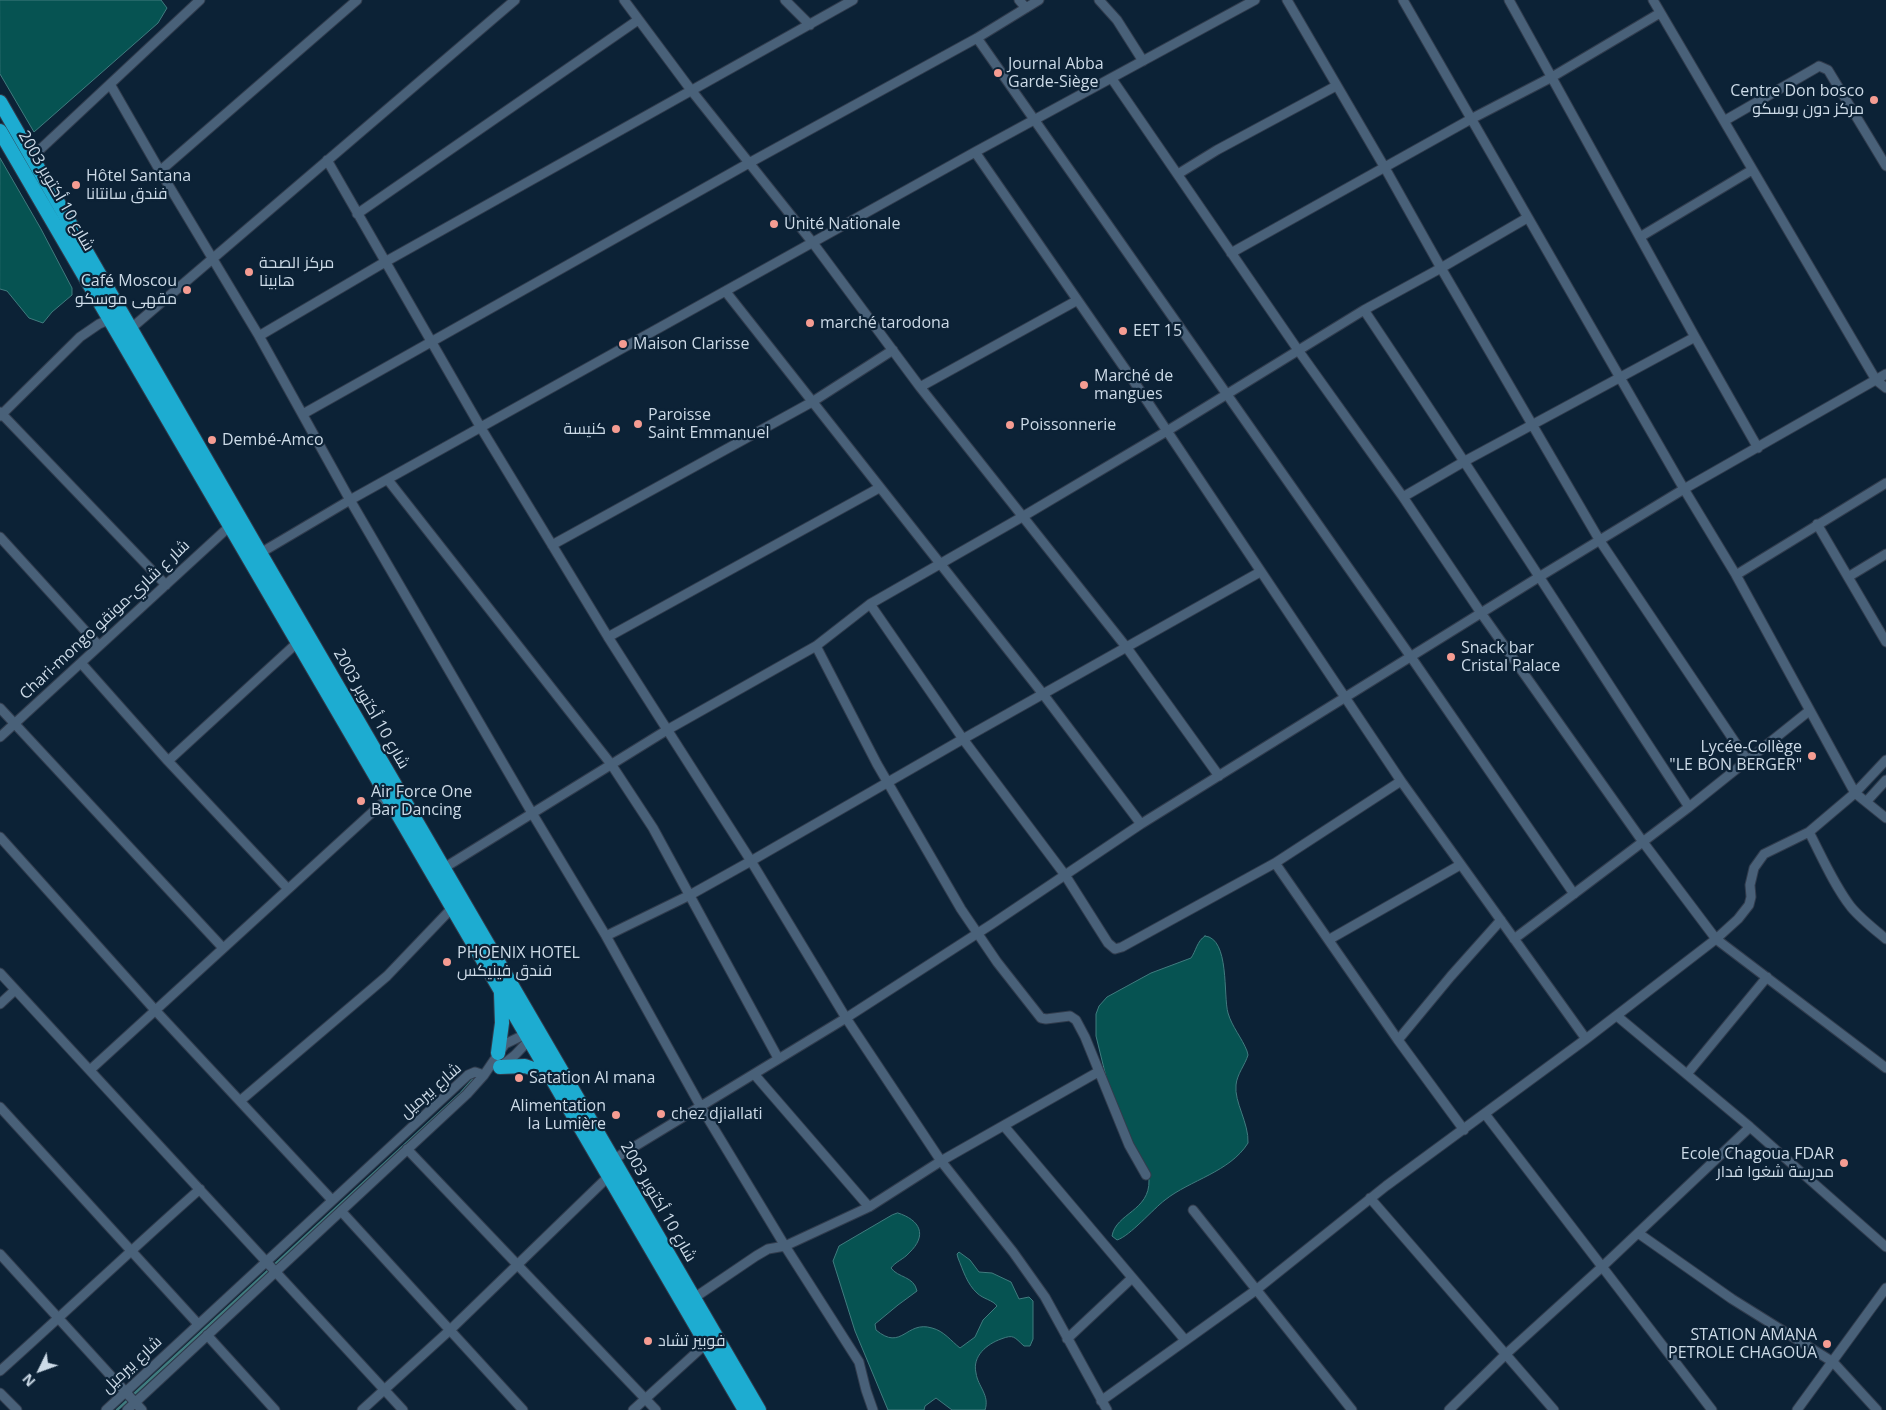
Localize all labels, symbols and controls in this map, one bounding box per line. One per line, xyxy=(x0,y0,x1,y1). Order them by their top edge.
place label: Journal Abba Garde-Siège xyxy=(1008,54,1104,92)
marker: Journal Abba Garde-Siège xyxy=(992,67,1004,79)
place label: Centre Don bosco مركز دون بوسكو xyxy=(1730,81,1864,119)
marker: Centre Don bosco مركز دون بوسكو xyxy=(1868,94,1880,106)
street label: شارع 10 أكتوبر 2003 xyxy=(14,127,98,255)
place label: Hôtel Santana فندق سانتانا xyxy=(86,166,191,204)
marker: Hôtel Santana فندق سانتانا xyxy=(70,179,82,191)
place label: Unité Nationale xyxy=(784,214,900,234)
marker: Unité Nationale xyxy=(768,218,780,230)
place label: مركز الصحة هابينا xyxy=(259,253,334,291)
marker: مركز الصحة هابينا xyxy=(243,266,255,278)
place label: Café Moscou مقهى موسكو xyxy=(75,271,177,309)
marker: Café Moscou مقهى موسكو xyxy=(181,284,193,296)
place label: marché tarodona xyxy=(820,313,950,333)
marker: marché tarodona xyxy=(804,317,816,329)
place label: EET 15 xyxy=(1133,321,1182,341)
marker: EET 15 xyxy=(1117,325,1129,337)
place label: Maison Clarisse xyxy=(633,334,749,354)
marker: Maison Clarisse xyxy=(617,338,629,350)
place label: Marché de mangues xyxy=(1094,366,1173,404)
marker: Marché de mangues xyxy=(1078,379,1090,391)
place label: Paroisse Saint Emmanuel xyxy=(648,405,769,443)
place label: Poissonnerie xyxy=(1020,415,1116,435)
marker: Paroisse Saint Emmanuel xyxy=(632,418,644,430)
place label: كنيسة xyxy=(564,419,606,439)
marker: Poissonnerie xyxy=(1004,419,1016,431)
marker: كنيسة xyxy=(610,423,622,435)
place label: Dembé-Amco xyxy=(222,430,324,450)
marker: Dembé-Amco xyxy=(206,434,218,446)
street label: Chari-mongo شار ع شاري-مونقو xyxy=(16,536,194,704)
place label: Snack bar Cristal Palace xyxy=(1461,638,1560,676)
street label: شارع 10 أكتوبر 2003 xyxy=(329,645,413,773)
marker: Snack bar Cristal Palace xyxy=(1445,651,1457,663)
place label: Lycée-Collège "LE BON BERGER" xyxy=(1669,737,1802,775)
marker: Lycée-Collège "LE BON BERGER" xyxy=(1806,750,1818,762)
place label: Air Force One Bar Dancing xyxy=(371,782,472,820)
marker: Air Force One Bar Dancing xyxy=(355,795,367,807)
place label: PHOENIX HOTEL فندق فينيكس xyxy=(457,943,580,981)
marker: PHOENIX HOTEL فندق فينيكس xyxy=(441,956,453,968)
street label: شارع بيرميل xyxy=(396,1059,466,1123)
place label: Satation Al mana xyxy=(529,1068,655,1088)
marker: Satation Al mana xyxy=(513,1072,525,1084)
place label: Alimentation la Lumière xyxy=(510,1096,606,1134)
place label: chez djiallati xyxy=(671,1104,763,1124)
marker: chez djiallati xyxy=(655,1108,667,1120)
marker: Alimentation la Lumière xyxy=(610,1109,622,1121)
street label: شارع 10 أكتوبر 2003 xyxy=(616,1138,700,1266)
place label: Ecole Chagoua FDAR مدرسة شغوا فدار xyxy=(1681,1144,1834,1182)
marker: Ecole Chagoua FDAR مدرسة شغوا فدار xyxy=(1838,1157,1850,1169)
place label: STATION AMANA PETROLE CHAGOUA xyxy=(1668,1325,1817,1363)
place label: فوبير تشاد xyxy=(658,1331,725,1351)
street label: شارع بيرميل xyxy=(98,1332,166,1398)
marker: فوبير تشاد xyxy=(642,1335,654,1347)
marker: STATION AMANA PETROLE CHAGOUA xyxy=(1821,1338,1833,1350)
north arrow xyxy=(15,1345,65,1395)
text: N xyxy=(18,1370,39,1391)

